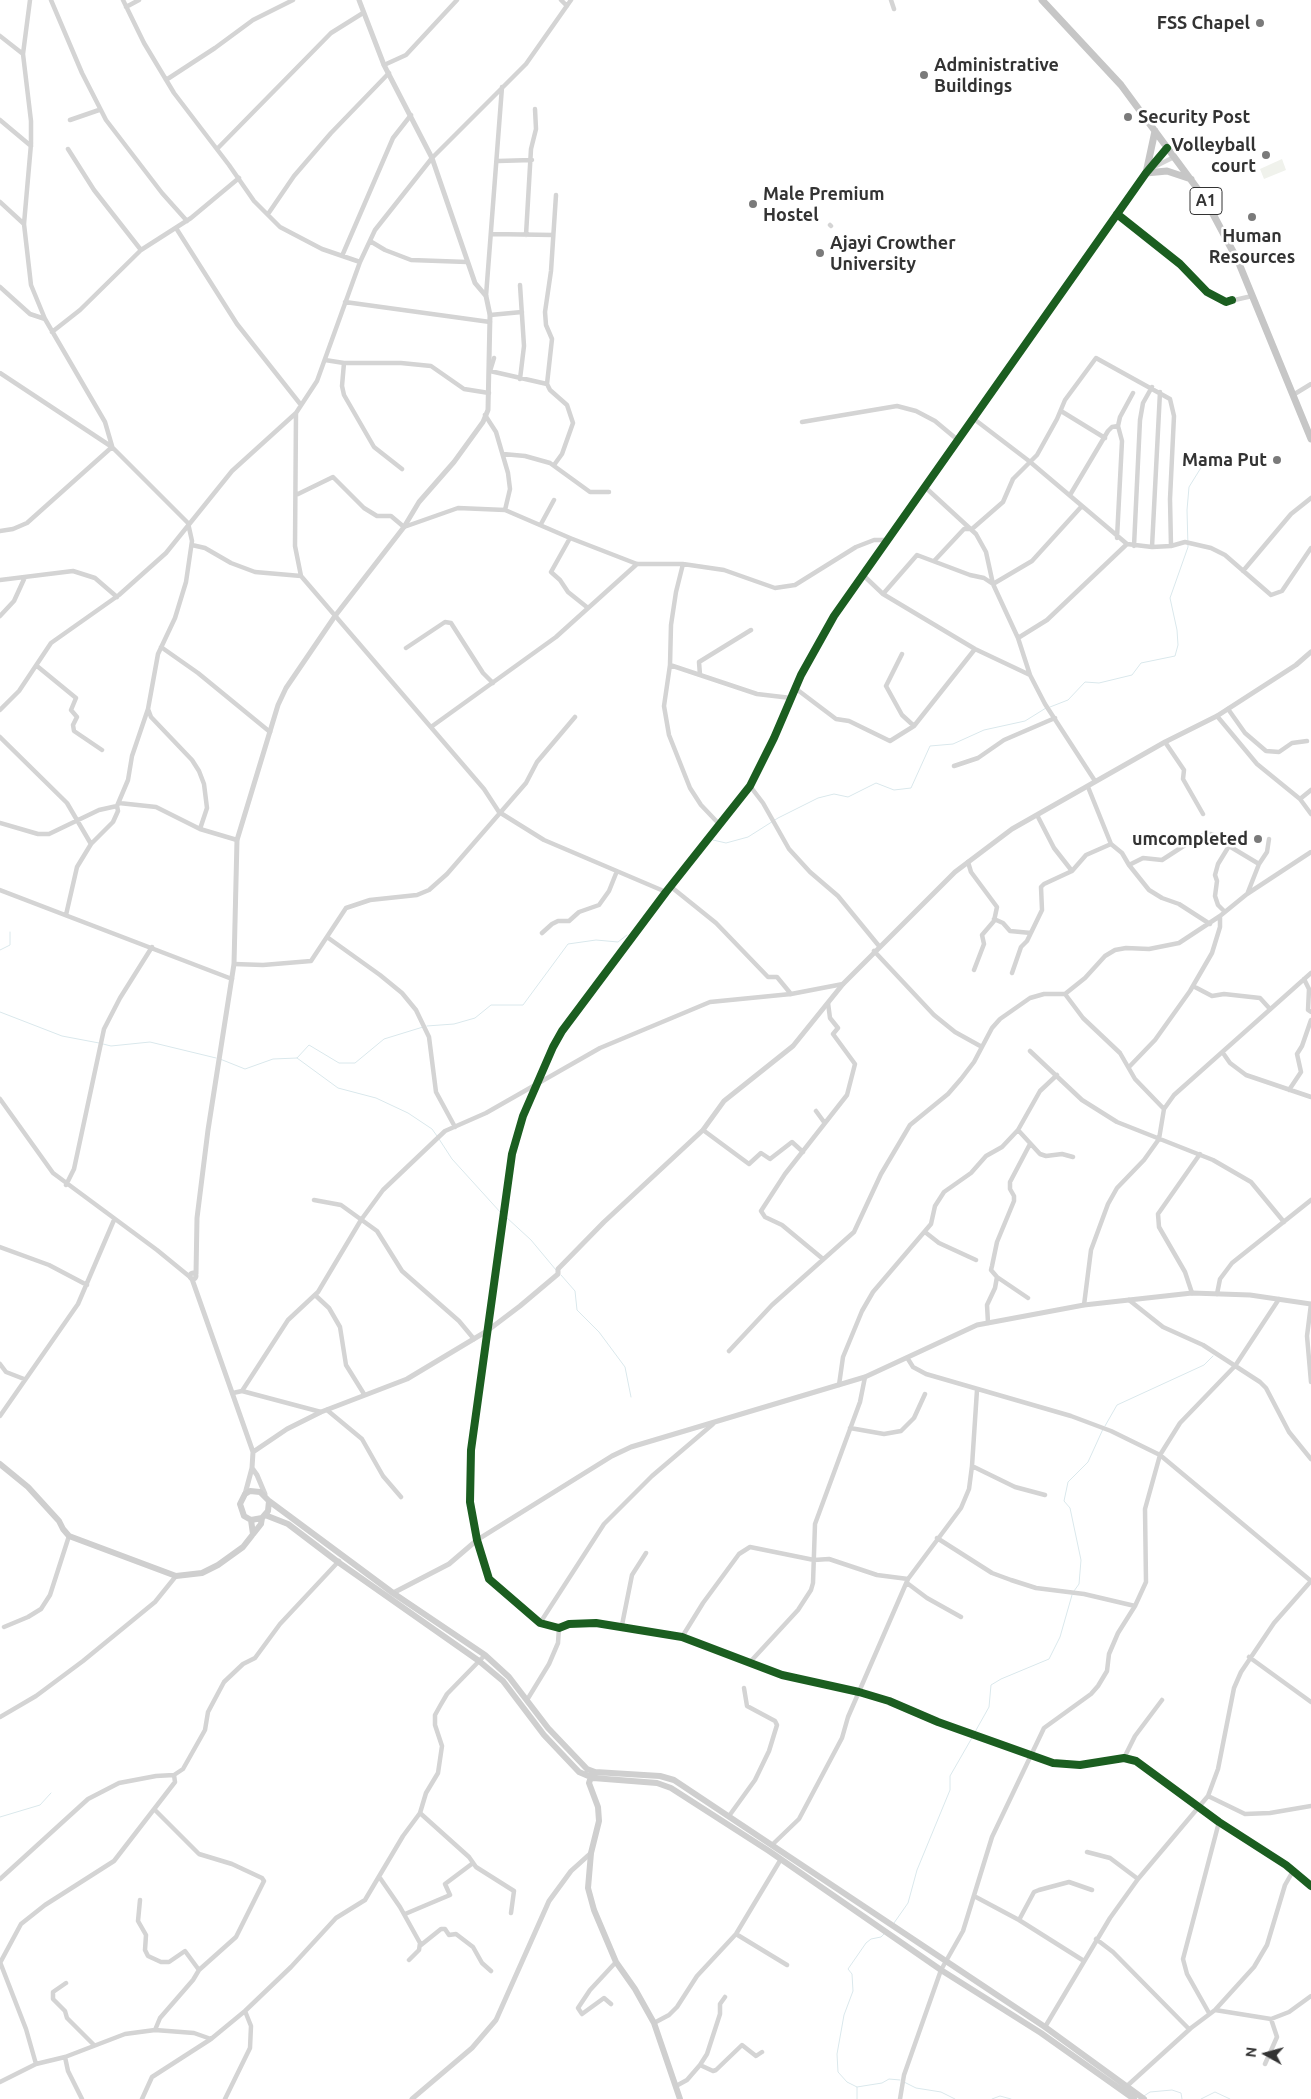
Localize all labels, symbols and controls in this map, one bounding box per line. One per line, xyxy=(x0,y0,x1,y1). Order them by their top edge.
place label: FSS Chapel xyxy=(1157,12,1250,34)
marker: FSS Chapel xyxy=(1254,17,1266,29)
place label: Administrative Buildings xyxy=(934,54,1059,96)
marker: Administrative Buildings xyxy=(918,69,930,81)
place label: Security Post xyxy=(1138,106,1250,128)
marker: Security Post xyxy=(1122,111,1134,123)
place label: Volleyball court xyxy=(1171,134,1256,176)
marker: Volleyball court xyxy=(1260,149,1272,161)
place label: Male Premium Hostel xyxy=(763,183,884,225)
road number: A1 xyxy=(1190,188,1222,215)
marker: Male Premium Hostel xyxy=(747,198,759,210)
marker: Human Resources xyxy=(1246,211,1258,223)
place label: Human Resources xyxy=(1209,225,1295,268)
place label: Ajayi Crowther University xyxy=(830,232,956,274)
marker: Ajayi Crowther University xyxy=(814,247,826,259)
place label: Mama Put xyxy=(1182,449,1267,471)
marker: Mama Put xyxy=(1271,454,1283,466)
place label: umcompleted xyxy=(1132,828,1248,850)
marker: umcompleted xyxy=(1252,833,1264,845)
north arrow xyxy=(1241,2029,1291,2079)
text: N xyxy=(1243,2046,1260,2058)

